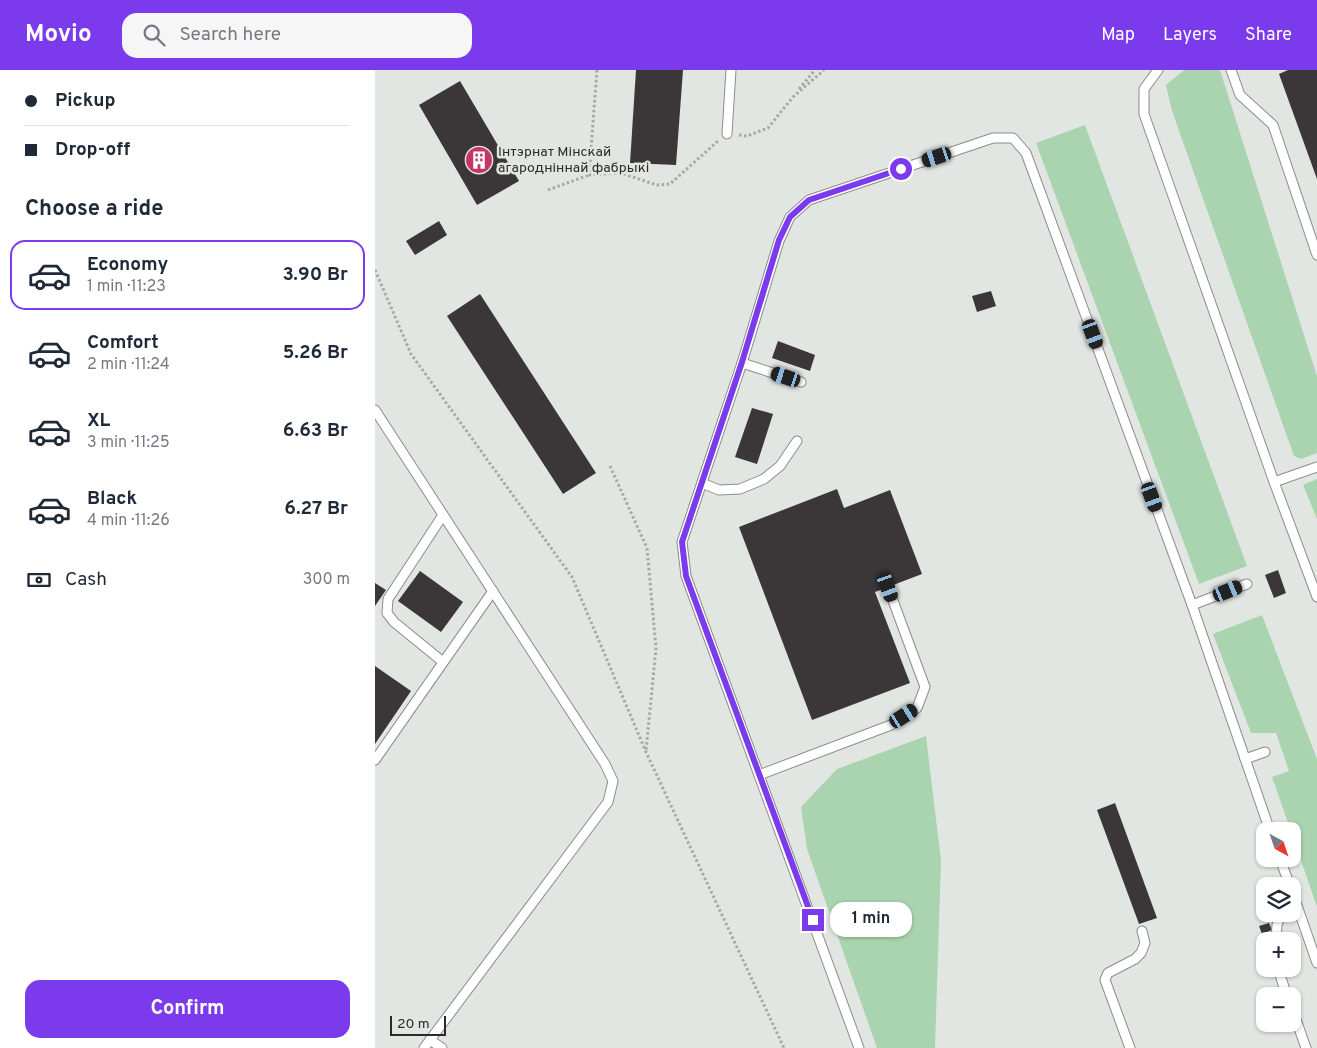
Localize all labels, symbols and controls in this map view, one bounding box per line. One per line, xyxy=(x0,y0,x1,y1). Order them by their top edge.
search box xyxy=(122,13,472,58)
text: Movio xyxy=(25,20,92,50)
icon: search xyxy=(140,21,168,49)
text: Search here xyxy=(180,23,281,47)
text: Map xyxy=(1101,24,1135,47)
text: Layers xyxy=(1163,24,1217,47)
text: Share xyxy=(1245,24,1292,47)
text: Pickup xyxy=(55,89,115,113)
text: Drop-off xyxy=(55,138,130,162)
place label: Інтэрнат Мінскай агародніннай фабрыкі xyxy=(498,144,649,177)
building icon: Інтэрнат Мінскай агародніннай фабрыкі xyxy=(464,145,494,175)
car xyxy=(920,145,953,169)
route start xyxy=(890,158,912,180)
text: Choose a ride xyxy=(25,196,163,223)
icon: car xyxy=(27,253,72,298)
text: Economy xyxy=(87,253,168,277)
text: 3.90 Br xyxy=(282,263,348,287)
text: 1 min · 11:23 xyxy=(87,277,166,297)
car xyxy=(1080,317,1105,351)
icon: car xyxy=(27,331,72,376)
text: Comfort xyxy=(87,331,159,355)
text: 5.26 Br xyxy=(283,341,348,365)
text: 2 min · 11:24 xyxy=(87,355,170,375)
car xyxy=(769,365,802,389)
icon: car xyxy=(27,409,72,454)
text: XL xyxy=(87,409,110,433)
text: 6.63 Br xyxy=(283,419,348,443)
text: 3 min · 11:25 xyxy=(87,433,170,453)
car xyxy=(1139,480,1164,514)
icon: car xyxy=(27,487,72,532)
text: Black xyxy=(87,487,137,511)
text: 6.27 Br xyxy=(284,497,348,521)
text: 4 min · 11:26 xyxy=(87,511,170,531)
icon: cash xyxy=(25,566,53,594)
text: Cash xyxy=(65,568,107,592)
text: 300 m xyxy=(303,570,350,590)
car xyxy=(875,570,900,604)
car xyxy=(1211,578,1244,604)
car xyxy=(887,702,920,730)
north arrow xyxy=(1256,822,1301,868)
map controls xyxy=(1256,822,1301,1032)
button: layers xyxy=(1256,877,1301,922)
callout: 1 min xyxy=(831,902,913,938)
route end xyxy=(802,909,824,931)
text: 1 min xyxy=(852,909,890,929)
button: + xyxy=(1256,932,1301,977)
button: Confirm xyxy=(25,980,350,1038)
button: − xyxy=(1256,987,1301,1032)
scale bar xyxy=(390,1013,446,1036)
text: 20 m xyxy=(397,1016,430,1033)

